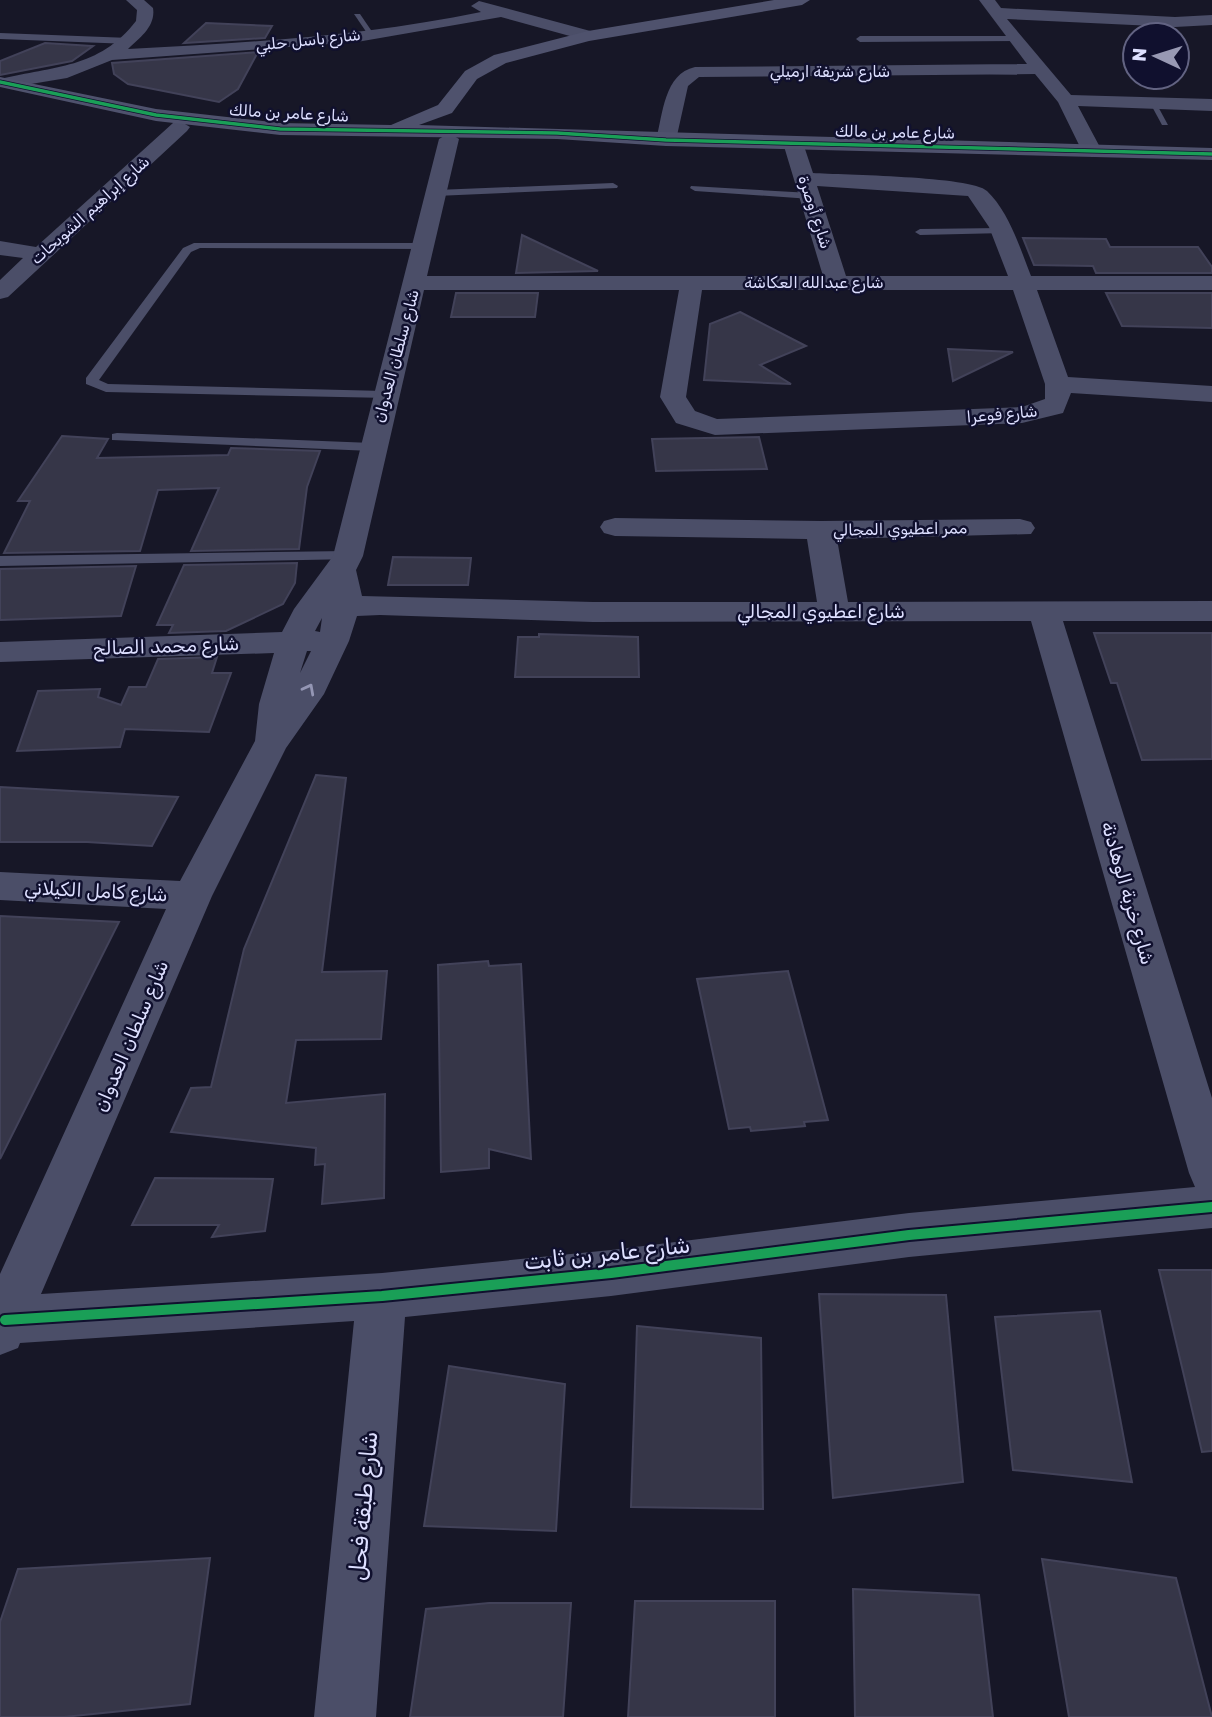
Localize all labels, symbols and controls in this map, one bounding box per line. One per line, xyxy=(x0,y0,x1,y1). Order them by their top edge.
north arrow xyxy=(1121,21,1191,91)
street label: شارع باسل حلبي xyxy=(254,25,362,58)
text: N xyxy=(1128,47,1151,62)
street label: شارع شريفة ارميلي xyxy=(770,62,890,84)
street label: شارع عامر بن مالك xyxy=(228,100,349,128)
street label: شارع عامر بن مالك xyxy=(835,121,955,145)
street label: شارع إبراهيم الشويحات xyxy=(27,152,155,270)
street label: شارع أوصرة xyxy=(792,173,836,252)
street label: شارع عبدالله العكاشة xyxy=(744,273,884,294)
street label: شارع سلطان العدوان xyxy=(369,287,425,425)
street label: شارع فوعرا xyxy=(966,401,1038,429)
street label: ممر اعطيوي المجالي xyxy=(833,518,968,543)
street label: شارع اعطيوي المجالي xyxy=(737,600,905,626)
street label: شارع محمد الصالح xyxy=(92,632,240,662)
one-way arrow xyxy=(300,684,314,696)
street label: شارع خربة الوهادنة xyxy=(1095,819,1159,968)
street label: شارع كامل الكيلاني xyxy=(24,876,168,909)
street label: شارع سلطان العدوان xyxy=(89,957,175,1116)
street label: شارع عامر بن ثابت xyxy=(522,1230,692,1278)
street label: شارع طبقة فحل xyxy=(343,1430,385,1582)

